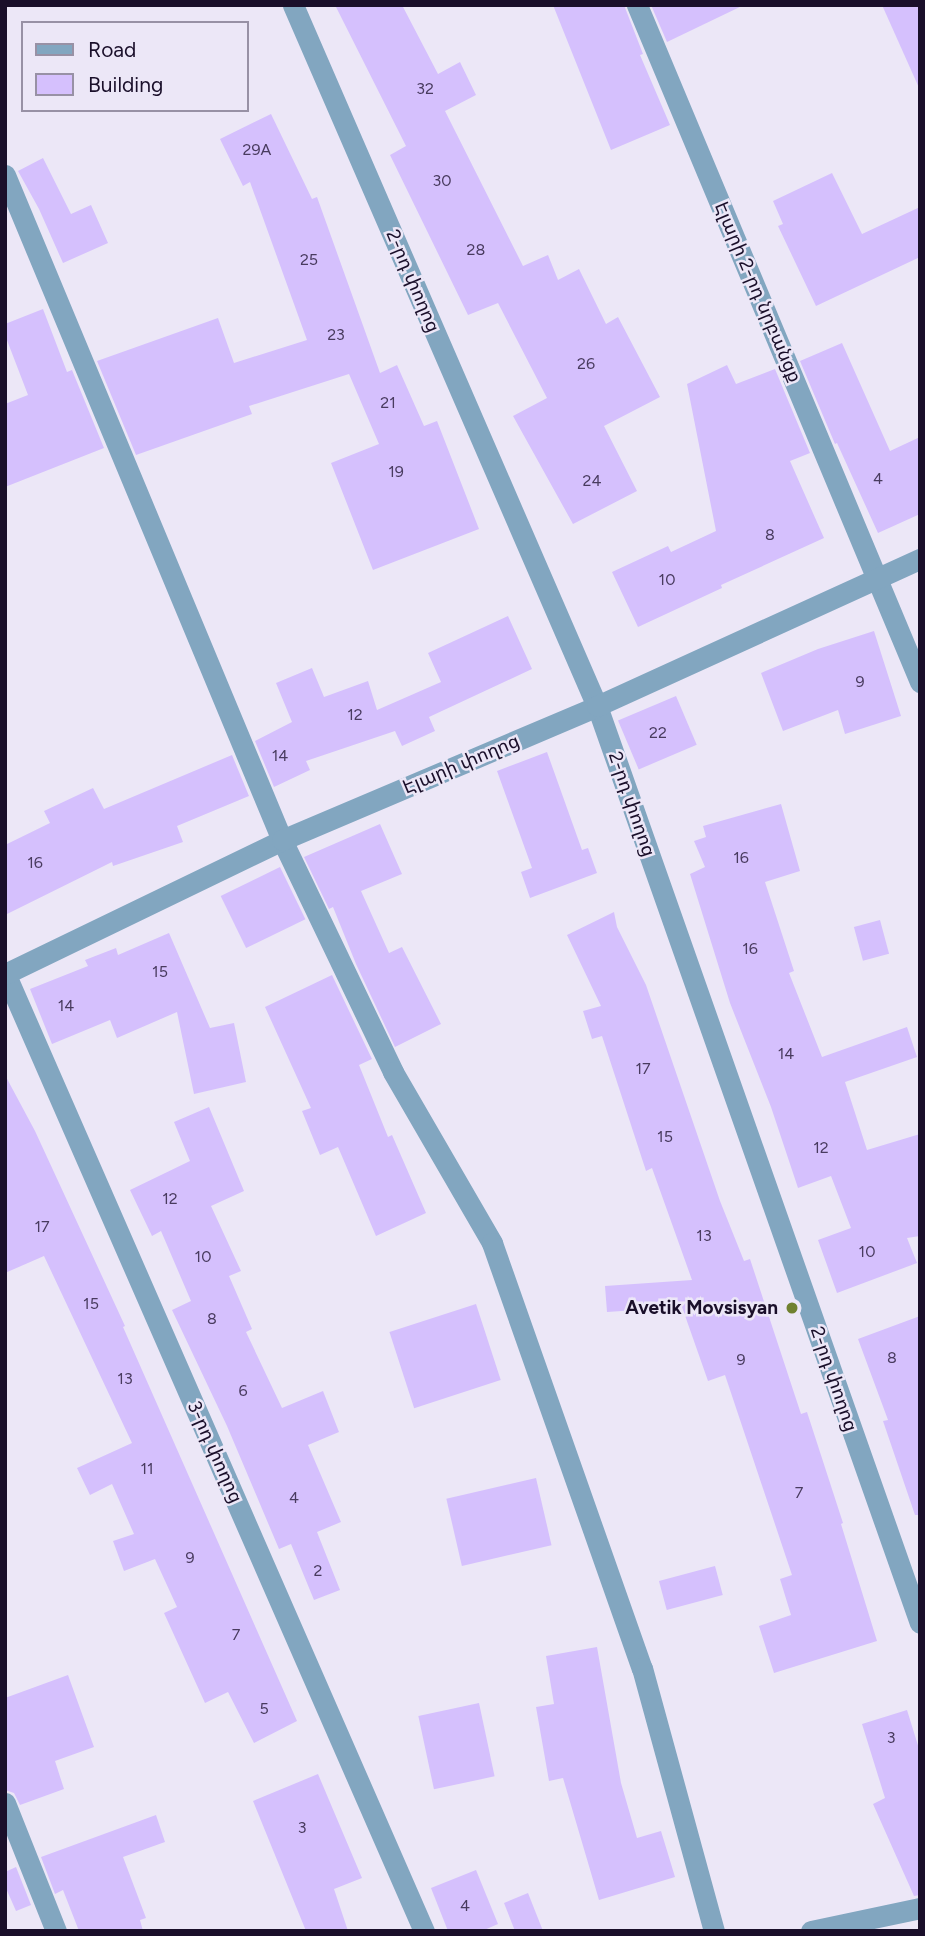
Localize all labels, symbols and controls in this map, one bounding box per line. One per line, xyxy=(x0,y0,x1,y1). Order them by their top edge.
legend xyxy=(21,21,248,112)
text: Road xyxy=(88,37,136,62)
text: Building xyxy=(88,72,163,97)
house number: 32 xyxy=(416,79,434,99)
house number: 29A xyxy=(243,140,271,160)
house number: 30 xyxy=(433,171,451,191)
street label: Էլարի 2-րդ նրբանցք xyxy=(710,198,806,386)
street label: 2-րդ փողոց xyxy=(381,226,445,336)
house number: 28 xyxy=(467,240,485,260)
house number: 25 xyxy=(300,250,318,270)
house number: 23 xyxy=(327,325,345,345)
house number: 26 xyxy=(577,354,595,374)
house number: 21 xyxy=(380,393,396,413)
house number: 19 xyxy=(388,462,404,482)
house number: 4 xyxy=(873,469,883,489)
house number: 24 xyxy=(583,471,601,491)
house number: 8 xyxy=(765,525,775,545)
house number: 10 xyxy=(659,570,675,590)
house number: 9 xyxy=(855,672,865,692)
house number: 12 xyxy=(347,705,363,725)
house number: 22 xyxy=(649,723,667,743)
street label: Էլարի փողոց xyxy=(399,729,523,799)
house number: 14 xyxy=(272,746,288,766)
street label: 2-րդ փողոց xyxy=(603,749,661,859)
house number: 16 xyxy=(733,848,749,868)
house number: 16 xyxy=(27,853,43,873)
house number: 16 xyxy=(742,939,758,959)
house number: 15 xyxy=(152,962,168,982)
house number: 14 xyxy=(58,996,74,1016)
house number: 14 xyxy=(778,1044,794,1064)
house number: 17 xyxy=(635,1059,651,1079)
house number: 15 xyxy=(657,1127,673,1147)
house number: 12 xyxy=(813,1138,829,1158)
house number: 12 xyxy=(162,1189,178,1209)
house number: 17 xyxy=(34,1217,50,1237)
house number: 13 xyxy=(696,1226,712,1246)
house number: 10 xyxy=(859,1242,875,1262)
house number: 10 xyxy=(195,1247,211,1267)
house number: 15 xyxy=(83,1294,99,1314)
place label: Avetik Movsisyan xyxy=(625,1297,778,1319)
marker: Avetik Movsisyan xyxy=(784,1300,800,1316)
house number: 8 xyxy=(207,1309,217,1329)
street label: 2-րդ փողոց xyxy=(805,1324,863,1434)
house number: 8 xyxy=(887,1348,897,1368)
house number: 9 xyxy=(736,1350,746,1370)
house number: 13 xyxy=(117,1369,133,1389)
house number: 6 xyxy=(238,1381,248,1401)
street label: 3-րդ փողոց xyxy=(182,1398,248,1506)
house number: 11 xyxy=(140,1459,154,1479)
house number: 7 xyxy=(795,1483,803,1503)
house number: 4 xyxy=(289,1488,299,1508)
house number: 9 xyxy=(185,1548,195,1568)
house number: 2 xyxy=(314,1561,322,1581)
house number: 7 xyxy=(232,1625,240,1645)
house number: 5 xyxy=(259,1699,269,1719)
house number: 3 xyxy=(887,1728,895,1748)
house number: 3 xyxy=(298,1818,306,1838)
house number: 4 xyxy=(460,1896,470,1916)

